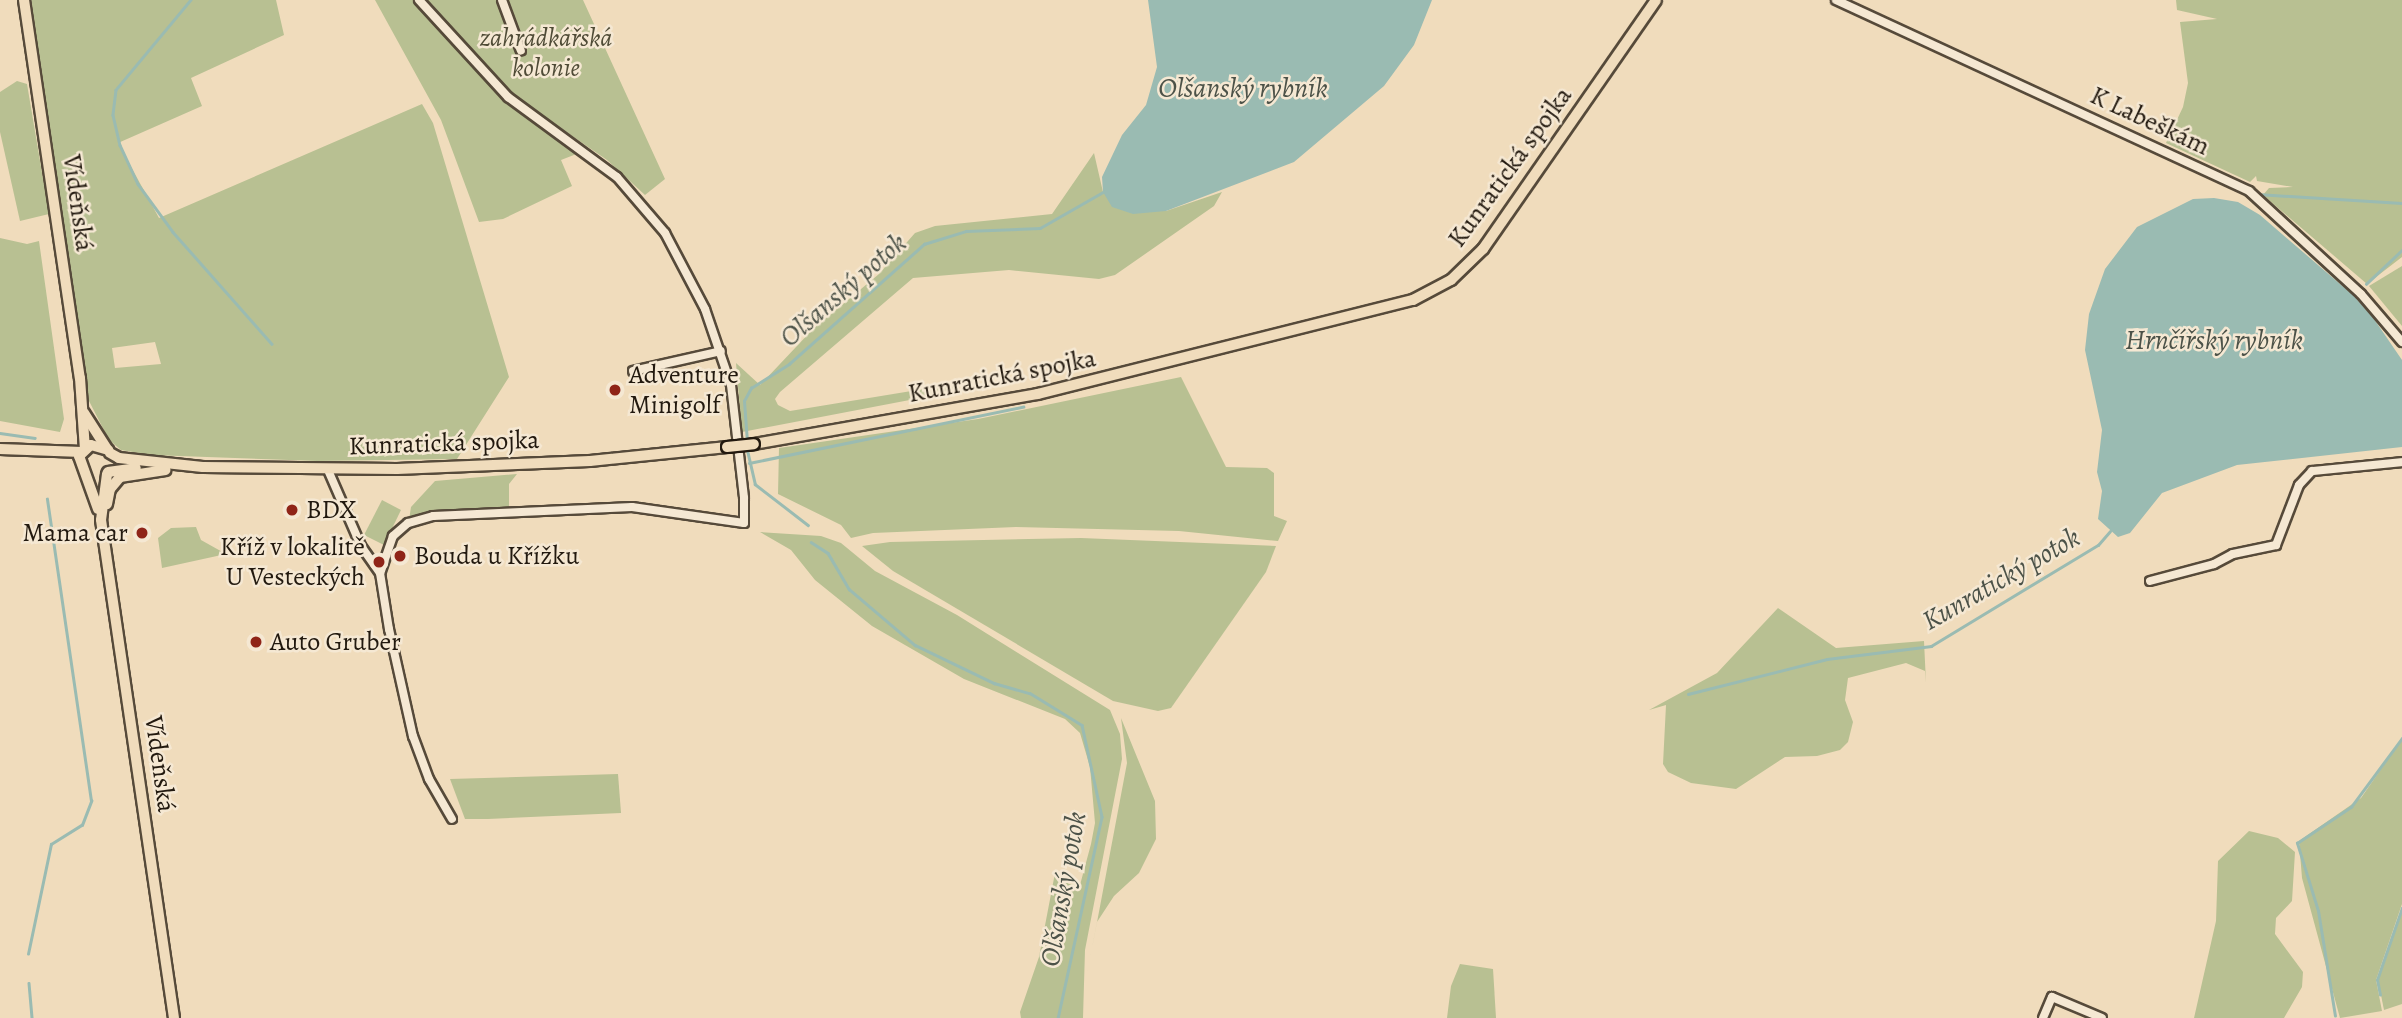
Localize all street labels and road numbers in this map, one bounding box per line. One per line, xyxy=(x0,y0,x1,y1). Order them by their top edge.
street label: K Labeškám xyxy=(2085,80,2215,162)
street label: Kunratická spojka xyxy=(1441,81,1579,253)
street label: Vídeňská xyxy=(56,153,100,253)
street label: Kunratická spojka xyxy=(905,342,1099,410)
street label: Kunratická spojka xyxy=(348,424,540,462)
street label: Vídeňská xyxy=(138,714,182,814)

